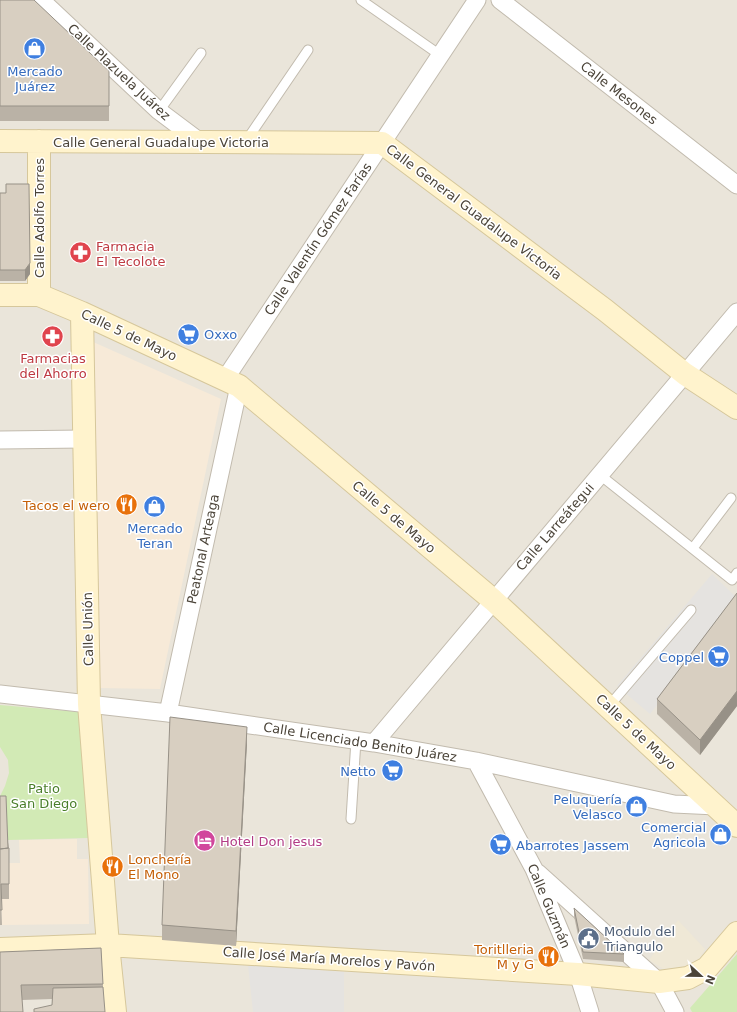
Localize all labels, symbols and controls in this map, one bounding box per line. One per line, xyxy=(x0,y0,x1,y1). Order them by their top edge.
street label: Calle Plazuela Juárez xyxy=(65,21,173,123)
shop icon: Mercado Juárez xyxy=(22,36,48,62)
street label: Calle Mesones xyxy=(578,58,661,128)
place label: Mercado Juárez xyxy=(7,64,63,94)
street label: Calle General Guadalupe Victoria xyxy=(53,135,269,150)
street label: Calle General Guadalupe Victoria xyxy=(383,141,565,283)
street label: Calle Adolfo Torres xyxy=(32,158,47,278)
street label: Calle Valentín Gómez Farías xyxy=(261,160,375,318)
place label: Farmacia El Tecolote xyxy=(96,239,165,269)
pharmacy icon: Farmacia El Tecolote xyxy=(68,240,94,266)
street label: Calle 5 de Mayo xyxy=(79,306,179,364)
supermarket icon: Oxxo xyxy=(175,321,201,347)
pharmacy icon: Farmacias del Ahorro xyxy=(40,323,66,349)
place label: Oxxo xyxy=(204,327,237,342)
place label: Farmacias del Ahorro xyxy=(19,351,87,381)
street label: Calle 5 de Mayo xyxy=(349,478,439,556)
street label: Calle Larreátegui xyxy=(513,480,597,574)
restaurant icon: Tacos el wero xyxy=(113,492,139,518)
shop icon: Mercado Teran xyxy=(142,493,168,519)
street label: Peatonal Arteaga xyxy=(184,493,222,605)
place label: Tacos el wero xyxy=(22,498,110,513)
place label: Mercado Teran xyxy=(127,521,183,551)
street label: Calle Unión xyxy=(80,592,96,666)
supermarket icon: Coppel xyxy=(706,644,732,670)
place label: Coppel xyxy=(659,650,704,665)
street label: Calle 5 de Mayo xyxy=(593,691,679,773)
street label: Calle Licenciado Benito Juárez xyxy=(262,719,458,765)
supermarket icon: Netto xyxy=(379,758,405,784)
place label: Netto xyxy=(340,764,376,779)
park label: Patio San Diego xyxy=(11,781,77,811)
place label: Peluquería Velasco xyxy=(553,792,622,822)
shop icon: Peluquería Velasco xyxy=(624,793,650,819)
place label: Comercial Agricola xyxy=(641,820,706,850)
shop icon: Comercial Agricola xyxy=(708,821,734,847)
hotel icon: Hotel Don jesus xyxy=(191,828,217,854)
supermarket icon: Abarrotes Jassem xyxy=(488,832,514,858)
place label: Hotel Don jesus xyxy=(220,834,323,849)
place label: Abarrotes Jassem xyxy=(516,838,629,853)
place label: Lonchería El Mono xyxy=(128,852,192,882)
restaurant icon: Lonchería El Mono xyxy=(99,853,125,879)
street label: Calle Guzmán xyxy=(524,861,574,951)
place label: Modulo del Triangulo xyxy=(603,924,675,954)
public building icon: Modulo del Triangulo xyxy=(575,925,601,951)
place label: Toritlleria M y G xyxy=(473,942,534,972)
restaurant icon: Toritlleria M y G xyxy=(536,943,562,969)
street label: Calle José María Morelos y Pavón xyxy=(222,944,436,974)
north arrow xyxy=(681,956,721,996)
text: N xyxy=(702,973,718,986)

